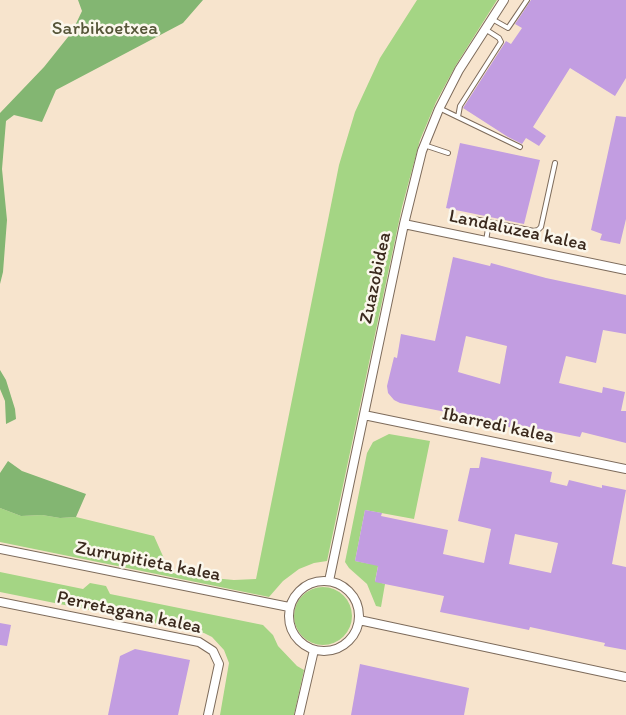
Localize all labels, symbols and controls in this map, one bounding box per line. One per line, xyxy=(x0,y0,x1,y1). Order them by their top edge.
park label: Sarbikoetxea xyxy=(52,18,158,40)
street label: Landaluzea kalea xyxy=(447,205,589,257)
street label: Zuazobidea xyxy=(355,230,397,326)
street label: Ibarredi kalea xyxy=(440,403,556,449)
street label: Zurrupitieta kalea xyxy=(73,537,223,587)
street label: Perretagana kalea xyxy=(55,587,203,639)

